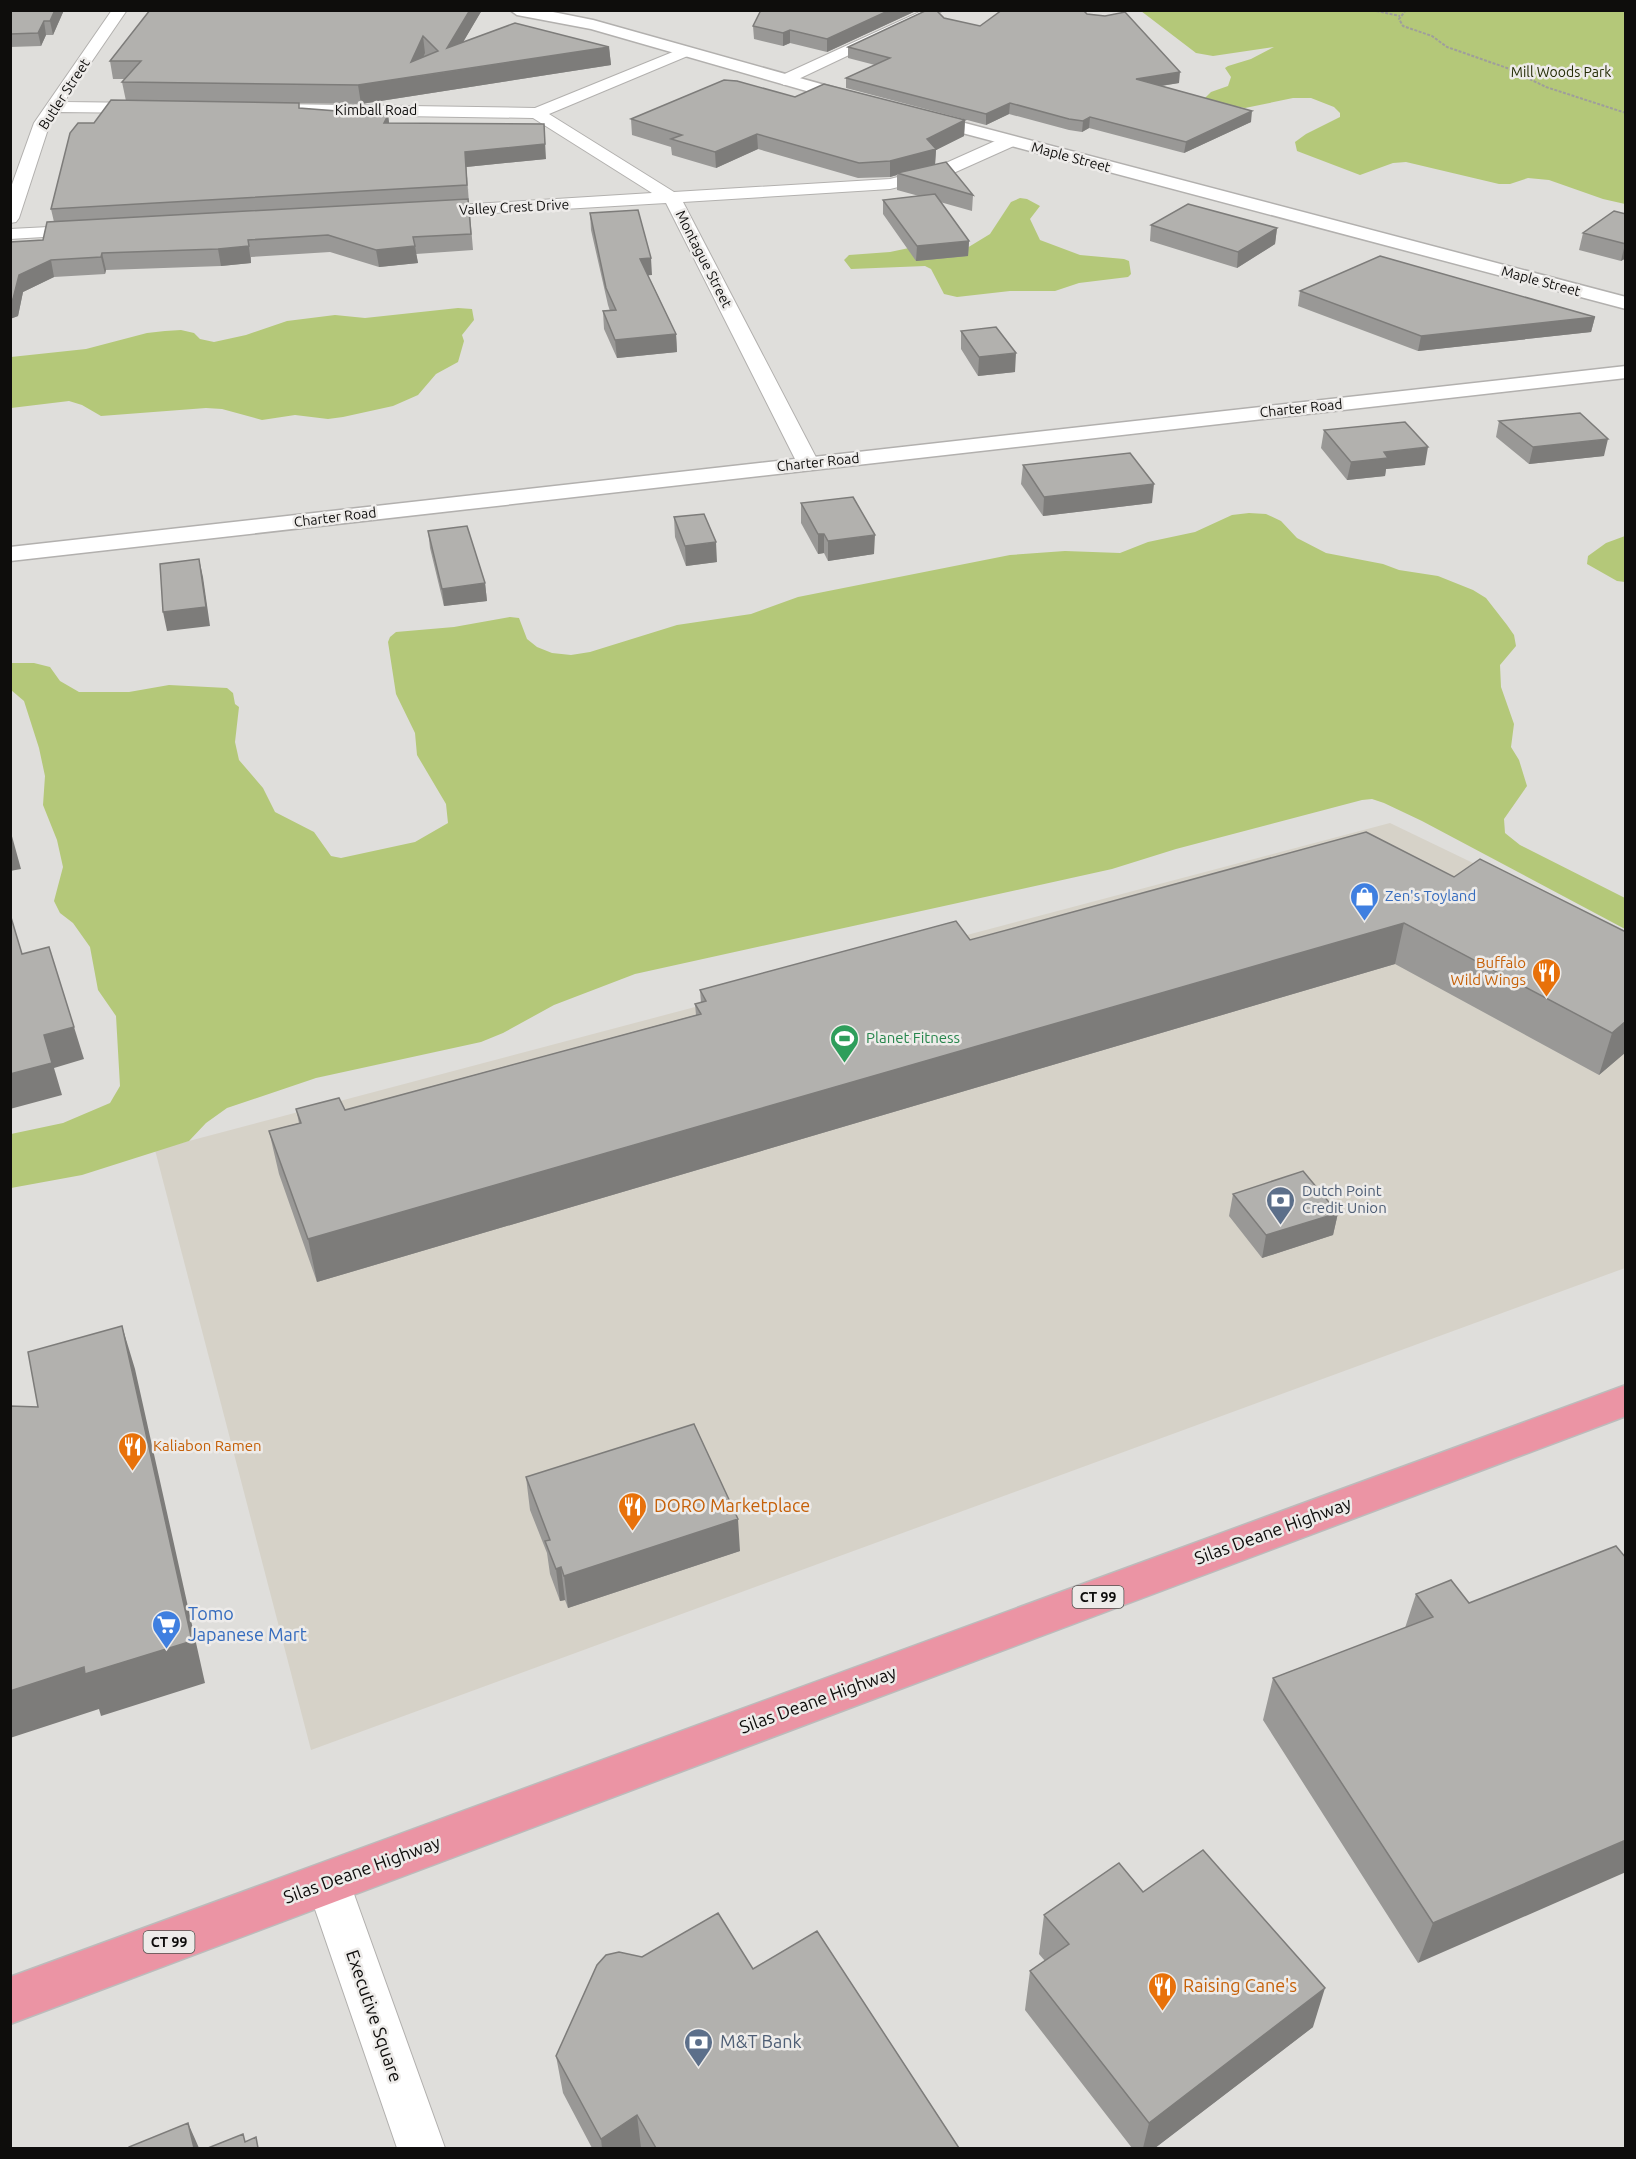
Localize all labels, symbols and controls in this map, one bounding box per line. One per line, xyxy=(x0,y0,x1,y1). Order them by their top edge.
street label: Butler Street xyxy=(35,55,93,132)
park label: Mill Woods Park xyxy=(1511,64,1611,80)
street label: Kimball Road xyxy=(335,102,417,118)
street label: Maple Street xyxy=(1030,139,1113,175)
street label: Valley Crest Drive xyxy=(458,196,570,218)
street label: Montague Street xyxy=(673,208,736,311)
street label: Maple Street xyxy=(1500,263,1583,299)
street label: Charter Road xyxy=(1259,396,1343,420)
street label: Charter Road xyxy=(776,450,860,474)
street label: Charter Road xyxy=(293,504,377,530)
shop icon: Zen's Toyland xyxy=(1348,880,1380,922)
place label: Zen's Toyland xyxy=(1385,887,1476,904)
place label: Buffalo Wild Wings xyxy=(1451,954,1526,988)
restaurant icon: Buffalo Wild Wings xyxy=(1531,956,1563,998)
sports icon: Planet Fitness xyxy=(829,1022,861,1064)
place label: Planet Fitness xyxy=(866,1029,960,1046)
place label: Dutch Point Credit Union xyxy=(1302,1182,1387,1216)
bank icon: Dutch Point Credit Union xyxy=(1265,1184,1297,1226)
restaurant icon: Kaliabon Ramen xyxy=(116,1430,148,1472)
place label: Kaliabon Ramen xyxy=(153,1437,261,1454)
restaurant icon: DORO Marketplace xyxy=(617,1490,649,1532)
street label: Silas Deane Highway xyxy=(1192,1492,1354,1568)
place label: DORO Marketplace xyxy=(654,1495,810,1515)
road number: CT 99 xyxy=(1072,1586,1124,1608)
place label: Tomo Japanese Mart xyxy=(188,1603,307,1644)
supermarket icon: Tomo Japanese Mart xyxy=(151,1608,183,1650)
street label: Silas Deane Highway xyxy=(737,1661,899,1737)
street label: Silas Deane Highway xyxy=(281,1831,443,1907)
road number: CT 99 xyxy=(144,1931,195,1953)
street label: Executive Square xyxy=(343,1947,407,2084)
restaurant icon: Raising Cane's xyxy=(1146,1970,1178,2012)
place label: Raising Cane's xyxy=(1183,1975,1297,1995)
bank icon: M&T Bank xyxy=(683,2026,715,2068)
place label: M&T Bank xyxy=(720,2031,802,2051)

